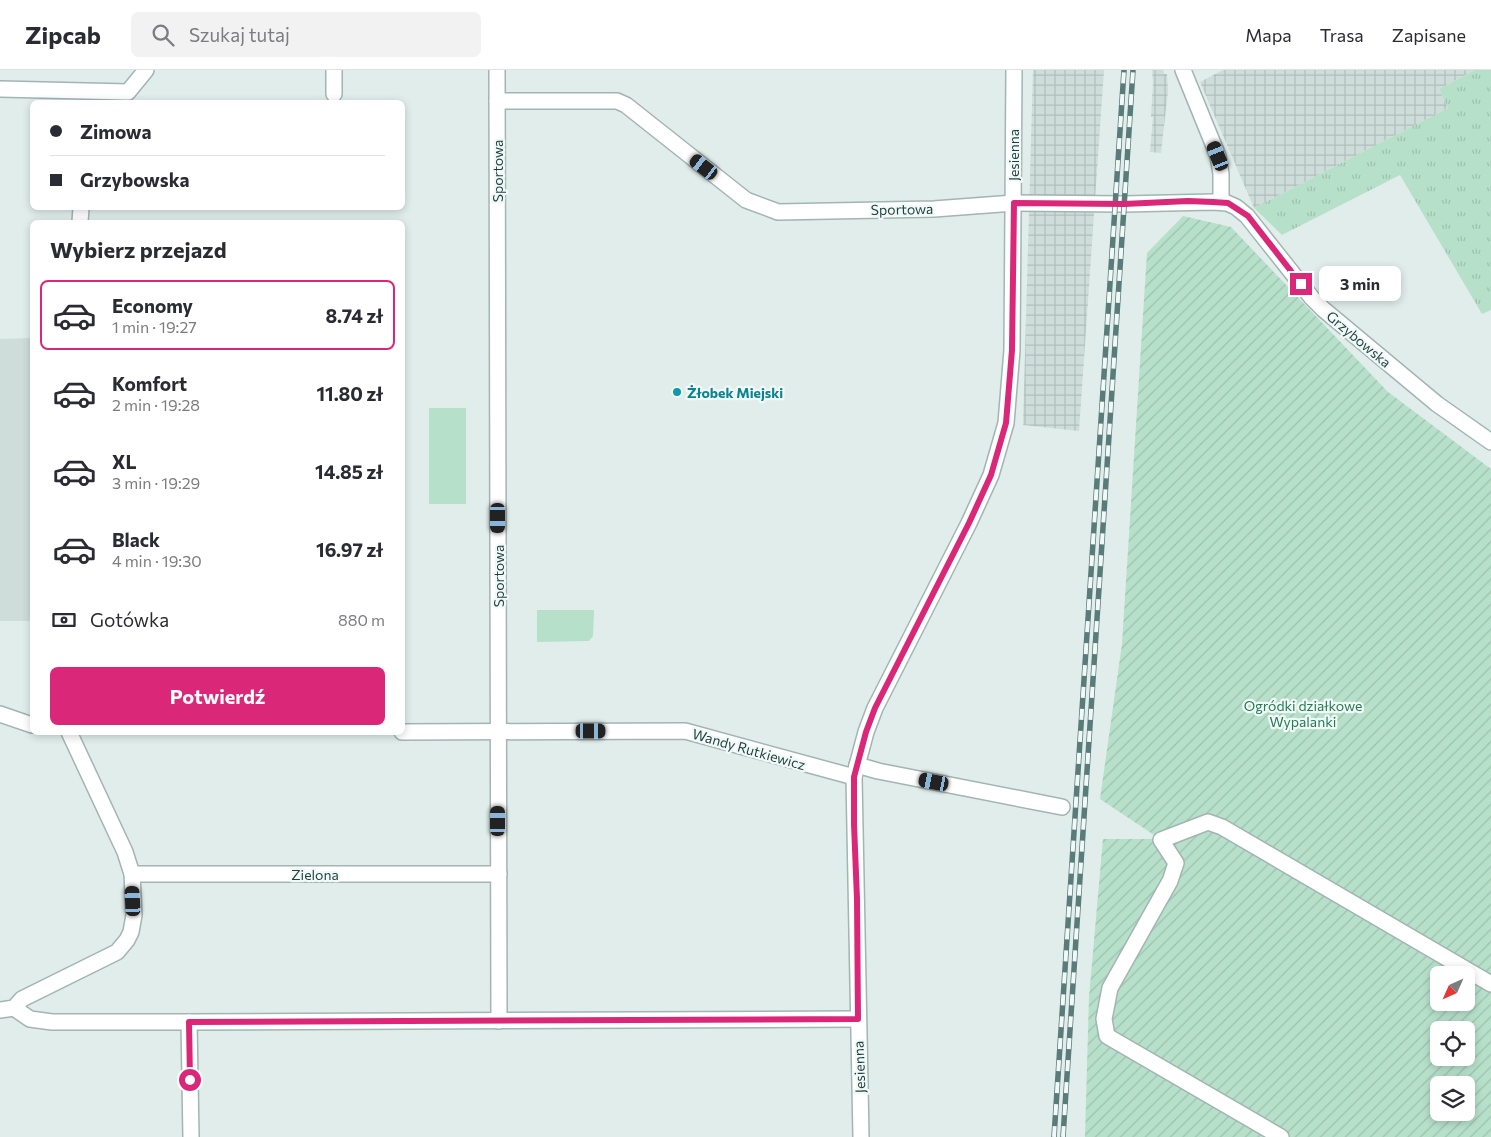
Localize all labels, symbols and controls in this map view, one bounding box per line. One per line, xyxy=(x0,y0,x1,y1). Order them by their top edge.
search box xyxy=(131,12,481,57)
text: Zipcab xyxy=(25,20,101,49)
icon: search xyxy=(149,21,177,49)
text: Szukaj tutaj xyxy=(189,23,290,46)
text: Mapa xyxy=(1245,24,1292,46)
text: Trasa xyxy=(1320,24,1364,46)
text: Zapisane xyxy=(1392,24,1466,46)
text: Zimowa xyxy=(80,120,151,143)
street label: Jesienna xyxy=(1005,129,1022,181)
car xyxy=(1205,139,1230,173)
street label: Sportowa xyxy=(489,140,506,202)
car xyxy=(687,152,720,182)
text: Grzybowska xyxy=(80,168,190,191)
street label: Sportowa xyxy=(871,200,933,218)
text: Wybierz przejazd xyxy=(50,236,227,263)
callout: 3 min xyxy=(1318,266,1401,302)
route end xyxy=(1290,273,1312,295)
text: 3 min xyxy=(1340,274,1380,293)
icon: car xyxy=(52,293,97,338)
text: Economy xyxy=(112,294,193,317)
text: 8.74 zł xyxy=(326,304,383,327)
street label: Grzybowska xyxy=(1323,307,1395,371)
text: 1 min · 19:27 xyxy=(112,317,197,336)
icon: car xyxy=(52,371,97,416)
text: Komfort xyxy=(112,372,187,395)
text: 11.80 zł xyxy=(317,382,383,405)
place label: Żłobek Miejski xyxy=(687,384,783,401)
marker: Żłobek Miejski xyxy=(671,386,683,398)
text: 2 min · 19:28 xyxy=(112,395,200,414)
icon: car xyxy=(52,449,97,494)
text: XL xyxy=(112,450,137,473)
text: 14.85 zł xyxy=(315,460,383,483)
text: 3 min · 19:29 xyxy=(112,473,200,492)
car xyxy=(490,503,505,533)
icon: car xyxy=(52,527,97,572)
text: Black xyxy=(112,528,160,551)
text: 16.97 zł xyxy=(316,538,383,561)
street label: Sportowa xyxy=(490,545,507,607)
text: 4 min · 19:30 xyxy=(112,551,202,570)
icon: cash xyxy=(50,606,78,634)
text: Gotówka xyxy=(90,608,169,631)
text: 880 m xyxy=(338,610,385,629)
button: Potwierdź xyxy=(50,667,385,725)
park label: Ogródki działkowe Wypalanki xyxy=(1244,697,1362,730)
car xyxy=(576,724,606,739)
street label: Wandy Rutkiewicz xyxy=(690,725,808,773)
car xyxy=(917,772,950,792)
car xyxy=(490,806,505,836)
street label: Zielona xyxy=(291,866,339,883)
car xyxy=(124,886,141,916)
north arrow xyxy=(1430,966,1475,1011)
map controls xyxy=(1430,966,1475,1121)
button: locate xyxy=(1430,1021,1475,1066)
street label: Jesienna xyxy=(850,1041,868,1093)
route start xyxy=(179,1069,201,1091)
button: layers xyxy=(1430,1076,1475,1121)

